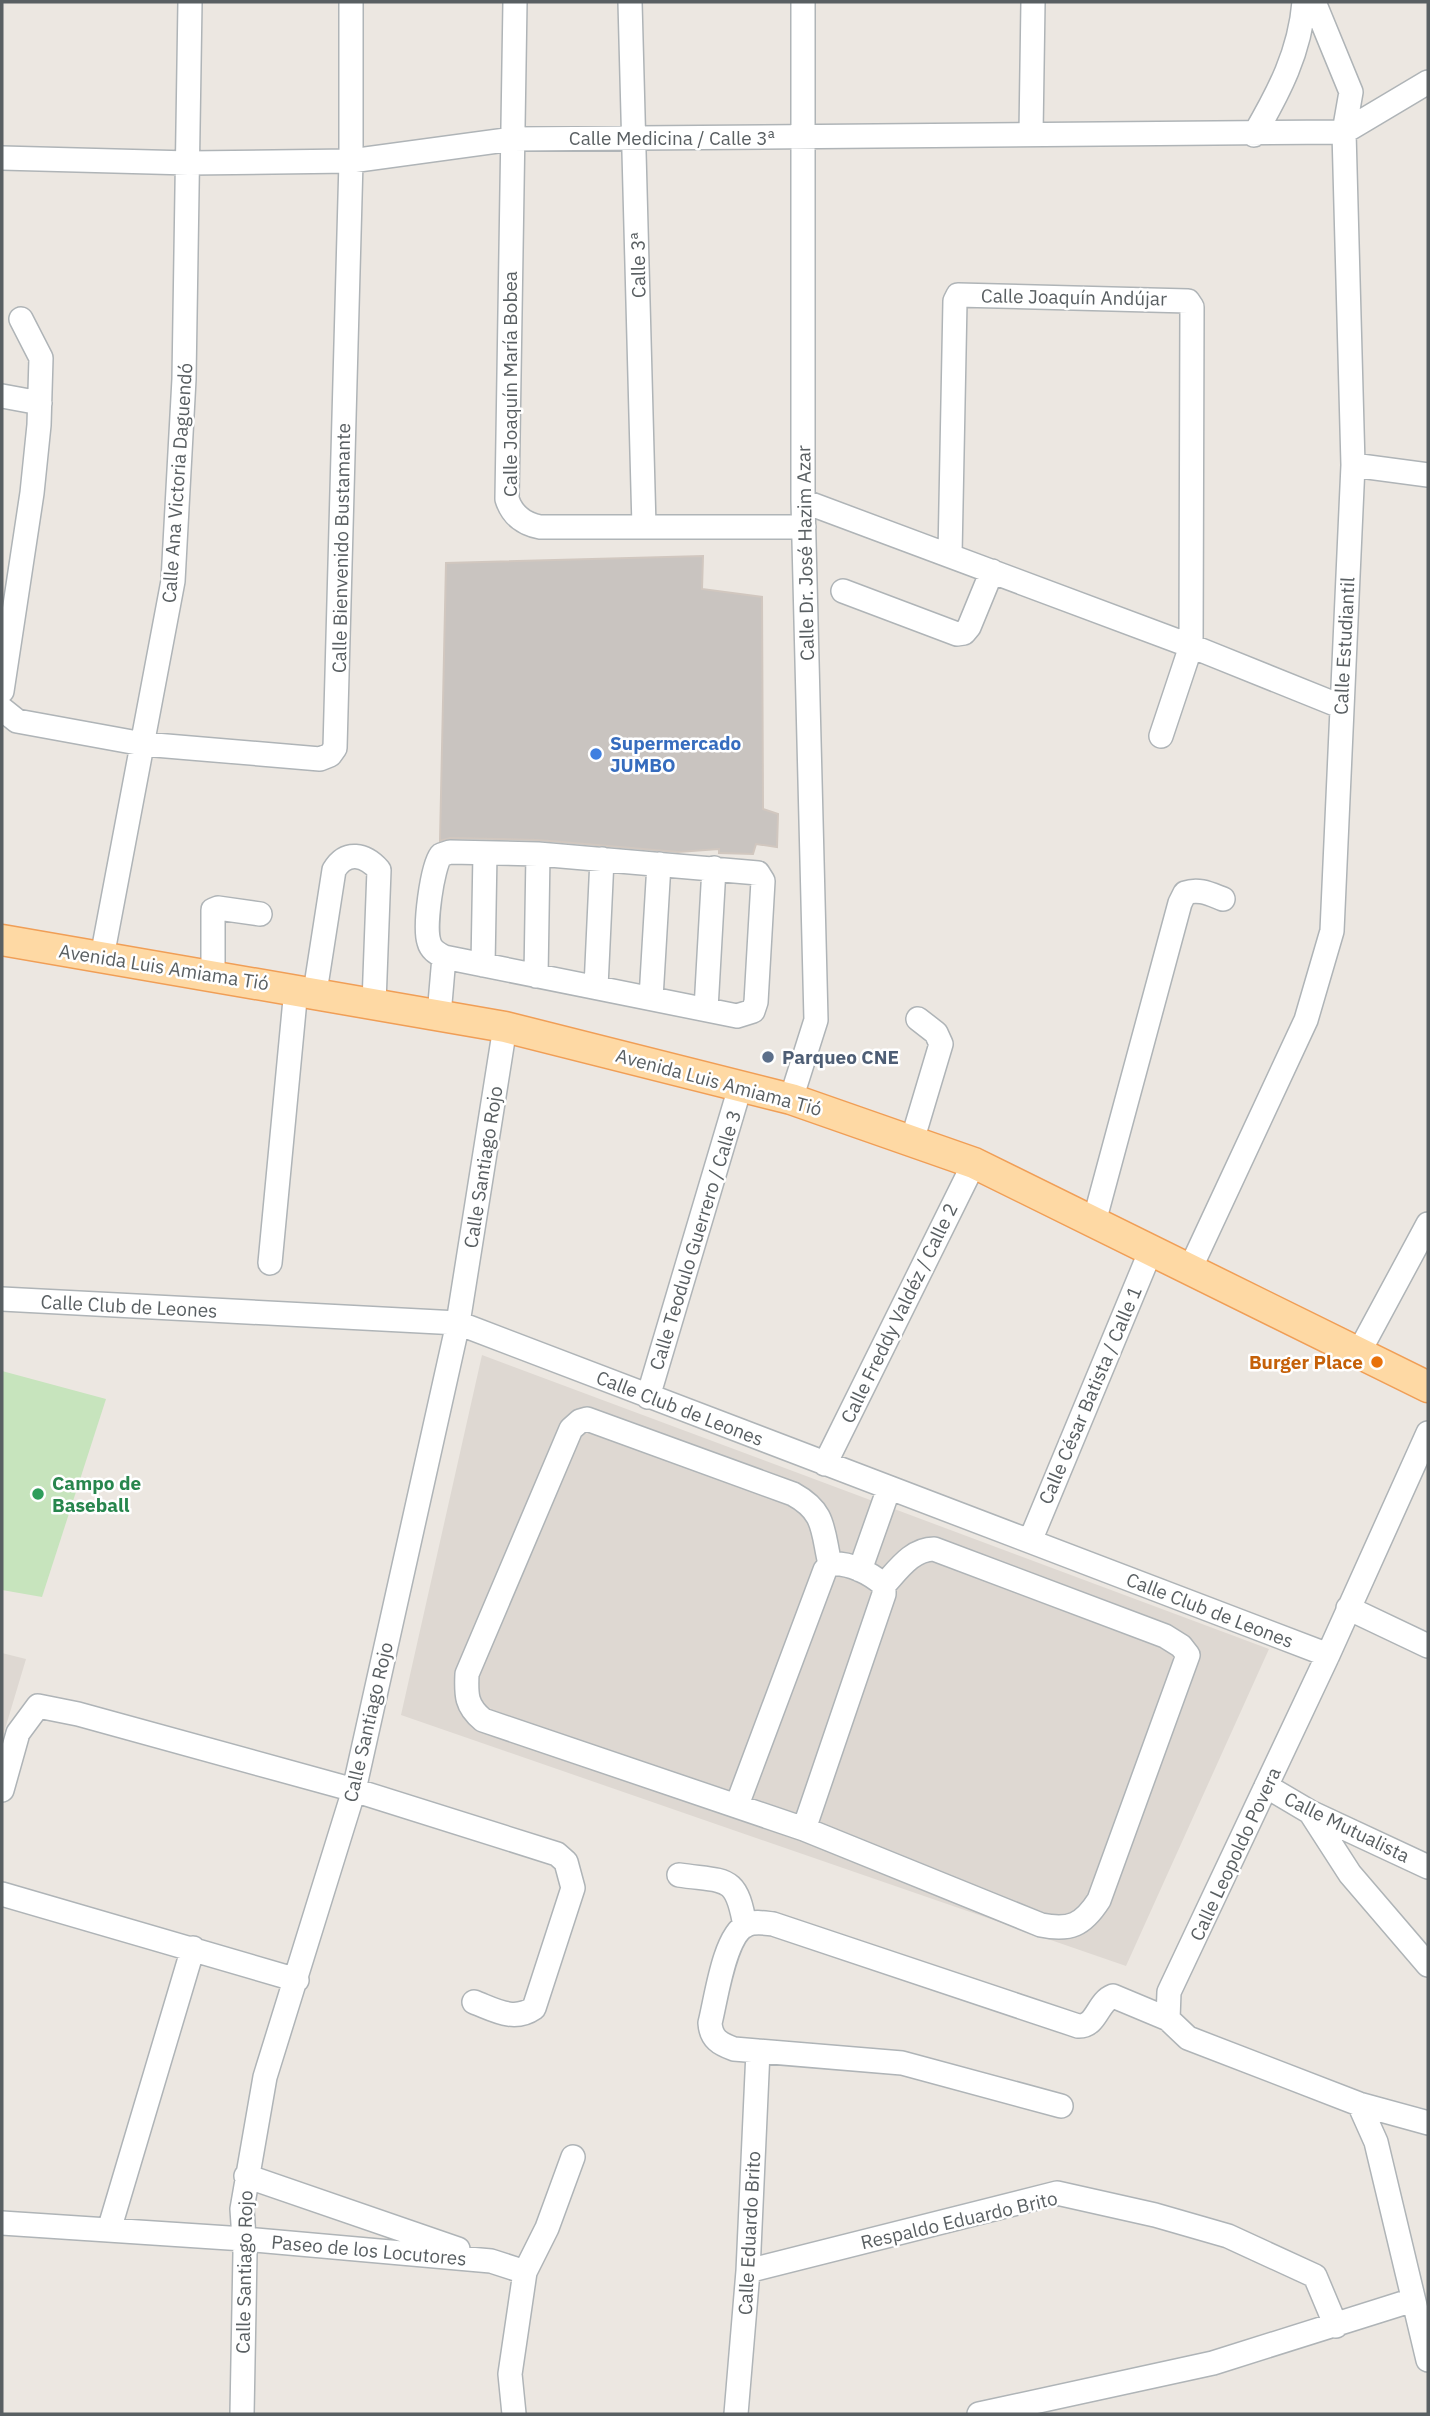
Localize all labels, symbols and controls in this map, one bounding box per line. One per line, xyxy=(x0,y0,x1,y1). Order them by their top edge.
street label: Calle Medicina / Calle 3ª xyxy=(569,126,775,150)
street label: Calle 3ª xyxy=(625,232,651,298)
street label: Calle Joaquín María Bobea xyxy=(498,271,522,497)
street label: Calle Joaquín Andújar xyxy=(981,283,1167,311)
street label: Calle Ana Victoria Daguendó xyxy=(157,362,197,604)
street label: Calle Bienvenido Bustamante xyxy=(327,423,355,673)
street label: Calle Dr. José Hazim Azar xyxy=(791,445,819,661)
street label: Calle Estudiantil xyxy=(1328,576,1360,716)
place label: Supermercado JUMBO xyxy=(610,731,742,777)
marker: Supermercado JUMBO xyxy=(588,746,604,762)
street label: Avenida Luis Amiama Tió xyxy=(57,939,271,995)
street label: Avenida Luis Amiama Tió xyxy=(613,1043,825,1121)
place label: Parqueo CNE xyxy=(782,1045,899,1069)
marker: Parqueo CNE xyxy=(760,1049,776,1065)
street label: Calle Santiago Rojo xyxy=(458,1084,508,1250)
street label: Calle Teodulo Guerrero / Calle 3 xyxy=(644,1107,746,1373)
street label: Calle Freddy Valdéz / Calle 2 xyxy=(835,1199,963,1427)
street label: Calle César Batista / Calle 1 xyxy=(1033,1282,1147,1508)
street label: Calle Club de Leones xyxy=(40,1289,218,1323)
place label: Burger Place xyxy=(1249,1350,1363,1374)
marker: Burger Place xyxy=(1369,1354,1385,1370)
street label: Calle Club de Leones xyxy=(593,1365,767,1451)
place label: Campo de Baseball xyxy=(52,1471,141,1517)
marker: Campo de Baseball xyxy=(30,1486,46,1502)
street label: Calle Club de Leones xyxy=(1123,1567,1297,1653)
street label: Calle Santiago Rojo xyxy=(338,1640,398,1804)
street label: Calle Leopoldo Povera xyxy=(1184,1763,1286,1945)
street label: Calle Mutualista xyxy=(1280,1786,1414,1868)
street label: Calle Eduardo Brito xyxy=(733,2150,765,2316)
street label: Respaldo Eduardo Brito xyxy=(858,2186,1060,2254)
street label: Calle Santiago Rojo xyxy=(231,2190,257,2354)
street label: Paseo de los Locutores xyxy=(270,2230,468,2270)

